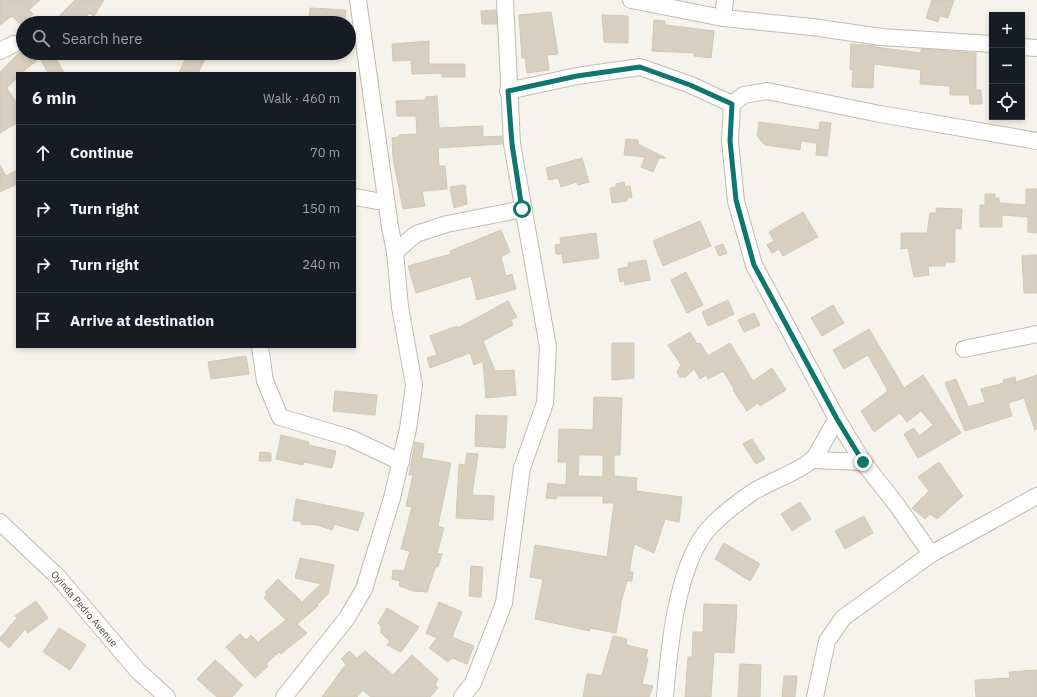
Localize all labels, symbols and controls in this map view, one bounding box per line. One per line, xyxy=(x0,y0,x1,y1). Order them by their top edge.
map controls xyxy=(989,12,1025,120)
button: + xyxy=(989,12,1025,48)
search box xyxy=(16,16,356,60)
icon: search xyxy=(30,27,52,49)
text: Search here xyxy=(62,29,142,48)
button: − xyxy=(989,48,1025,84)
button: locate xyxy=(989,84,1025,120)
text: 6 min xyxy=(32,87,76,109)
text: Walk · 460 m xyxy=(263,90,340,107)
icon: ahead xyxy=(32,142,54,164)
text: Continue xyxy=(70,143,134,162)
text: 70 m xyxy=(310,144,340,161)
icon: right xyxy=(32,198,54,220)
text: Turn right xyxy=(70,199,139,218)
text: 150 m xyxy=(302,200,340,217)
route start xyxy=(513,200,531,218)
icon: right xyxy=(32,254,54,276)
text: Turn right xyxy=(70,255,139,274)
text: 240 m xyxy=(302,256,340,273)
icon: arrive xyxy=(32,310,54,332)
text: Arrive at destination xyxy=(70,311,214,330)
route end xyxy=(854,453,872,471)
street label: Oyinda Pedro Avenue xyxy=(48,567,121,649)

